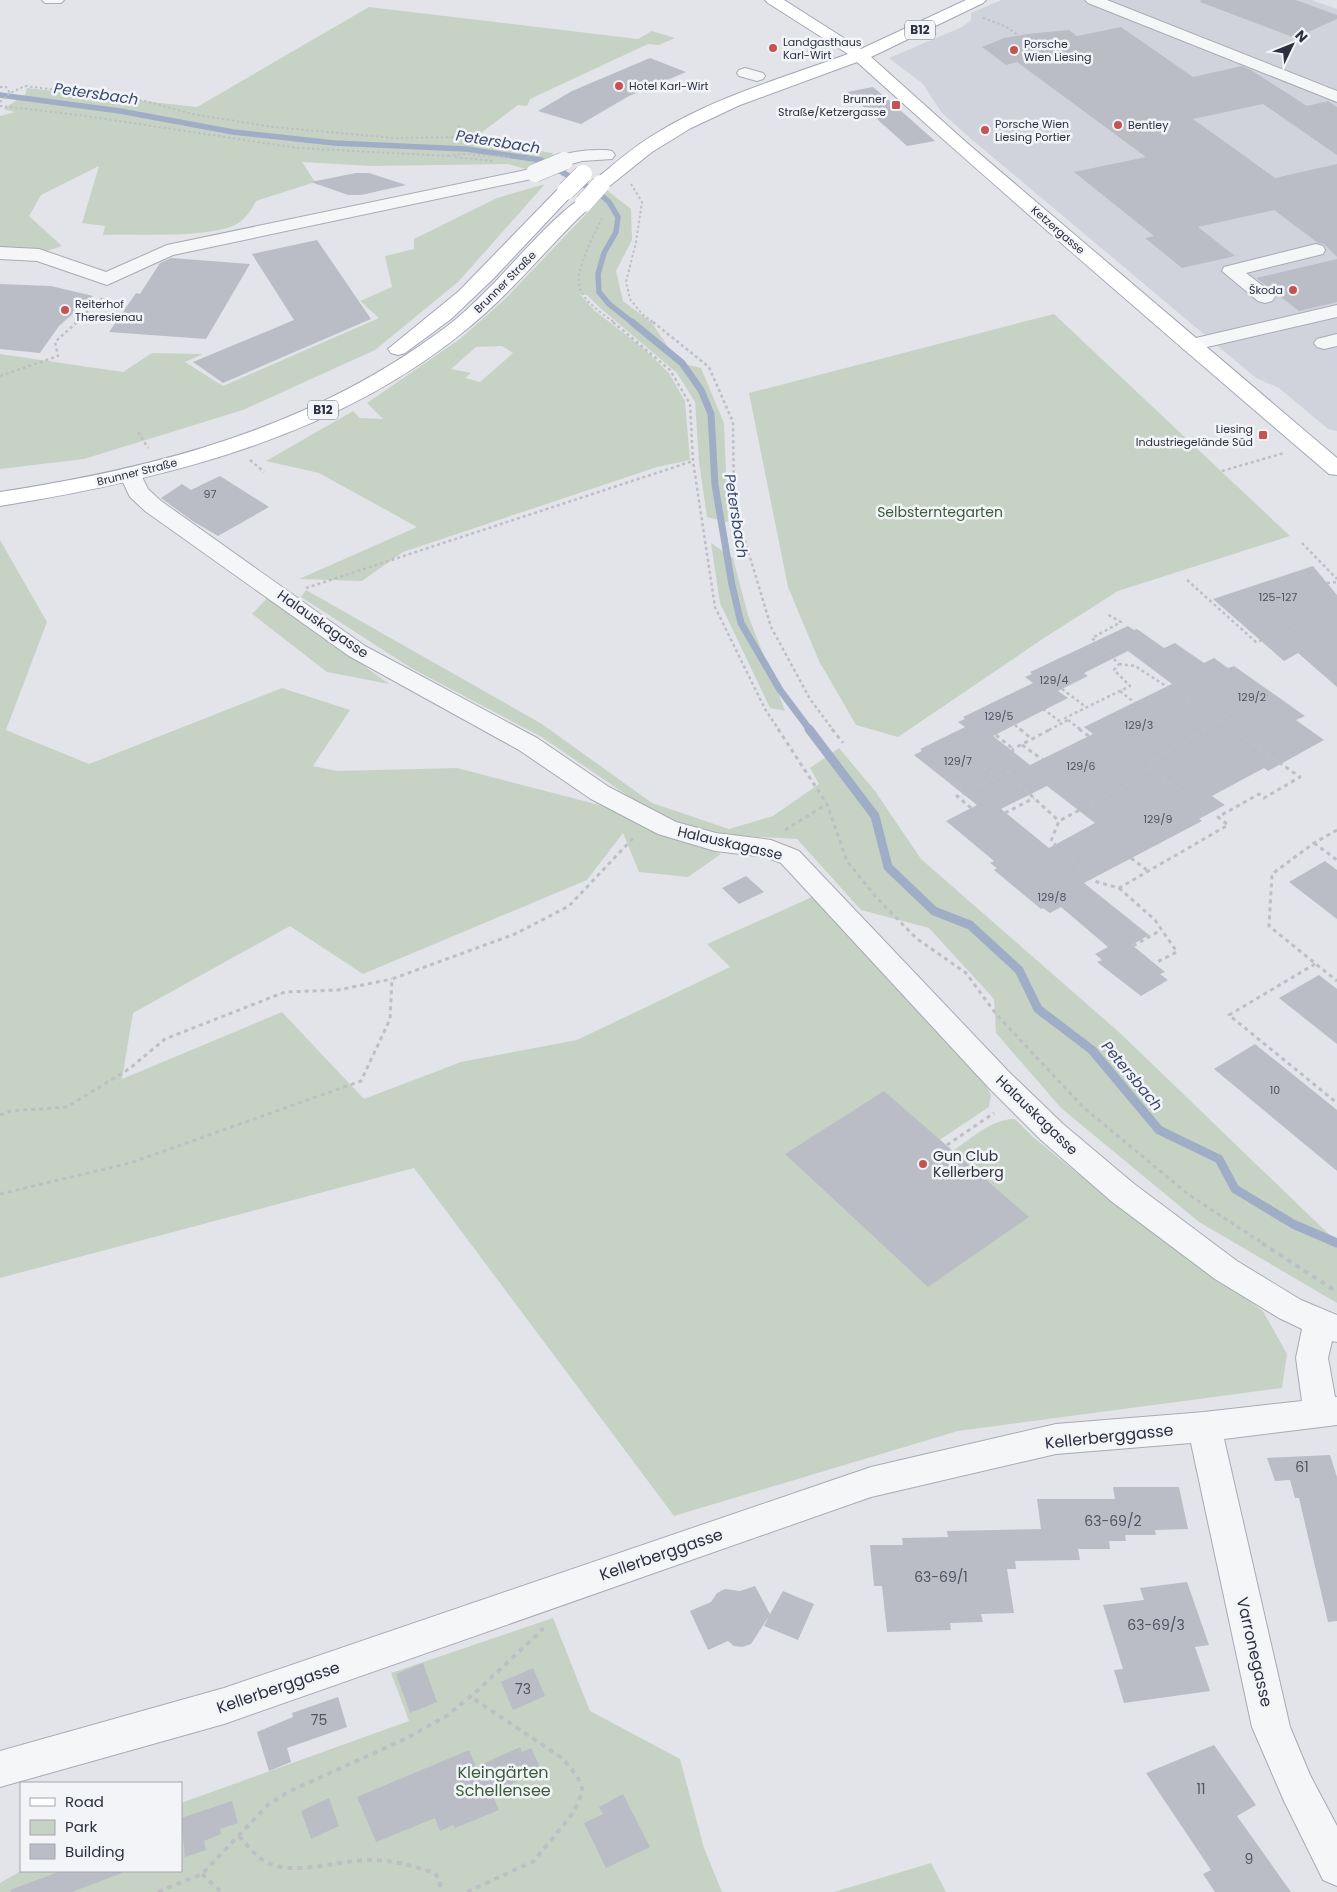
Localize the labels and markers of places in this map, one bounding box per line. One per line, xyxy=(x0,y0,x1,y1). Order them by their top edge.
place label: Landgasthaus Karl-Wirt xyxy=(783,34,862,63)
place label: Porsche Wien Liesing xyxy=(1024,36,1091,65)
marker: Landgasthaus Karl-Wirt xyxy=(767,42,779,54)
marker: Porsche Wien Liesing xyxy=(1008,44,1020,56)
place label: Hotel Karl-Wirt xyxy=(629,78,709,94)
marker: Hotel Karl-Wirt xyxy=(613,80,625,92)
place label: Brunner Straße/Ketzergasse xyxy=(778,91,886,120)
marker: Brunner Straße/Ketzergasse xyxy=(890,99,902,111)
place label: Porsche Wien Liesing Portier xyxy=(995,116,1070,145)
place label: Bentley xyxy=(1128,117,1169,133)
marker: Bentley xyxy=(1112,119,1124,131)
marker: Porsche Wien Liesing Portier xyxy=(979,124,991,136)
place label: Škoda xyxy=(1249,282,1283,298)
marker: Škoda xyxy=(1287,284,1299,296)
place label: Reiterhof Theresienau xyxy=(75,296,143,325)
marker: Reiterhof Theresienau xyxy=(59,304,71,316)
place label: Liesing Industriegelände Süd xyxy=(1136,421,1253,450)
marker: Liesing Industriegelände Süd xyxy=(1257,429,1269,441)
place label: Gun Club Kellerberg xyxy=(933,1146,1004,1182)
marker: Gun Club Kellerberg xyxy=(917,1158,929,1170)

